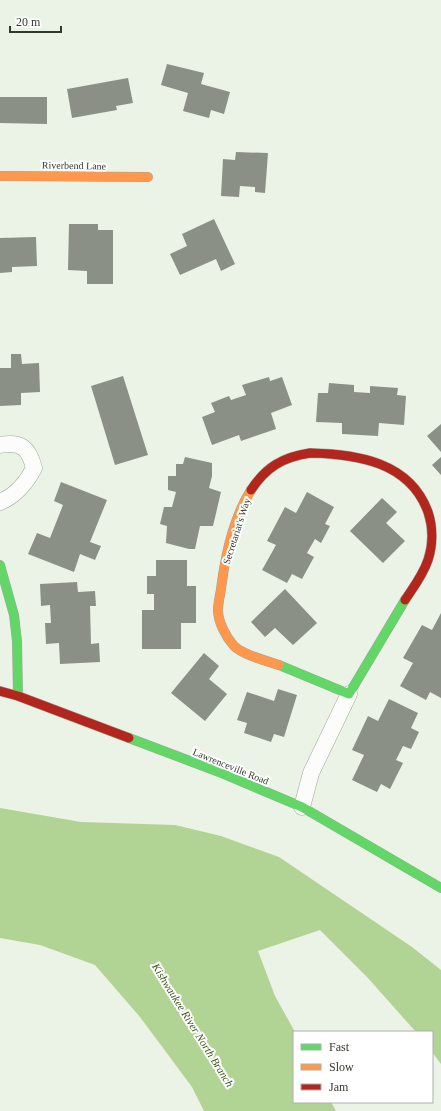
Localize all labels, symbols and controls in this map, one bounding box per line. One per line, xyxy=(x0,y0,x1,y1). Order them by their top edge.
scale bar xyxy=(10,8,61,34)
text: 20 m xyxy=(16,15,41,29)
street label: Riverbend Lane xyxy=(42,159,107,172)
street label: Secretariat's Way xyxy=(221,497,252,566)
street label: Lawrenceville Road xyxy=(191,746,270,787)
water label: Kishwaukee River North Branch xyxy=(149,960,236,1089)
legend xyxy=(293,1031,433,1103)
text: Fast xyxy=(329,1040,350,1054)
text: Slow xyxy=(329,1060,354,1074)
text: Jam xyxy=(329,1080,349,1094)

